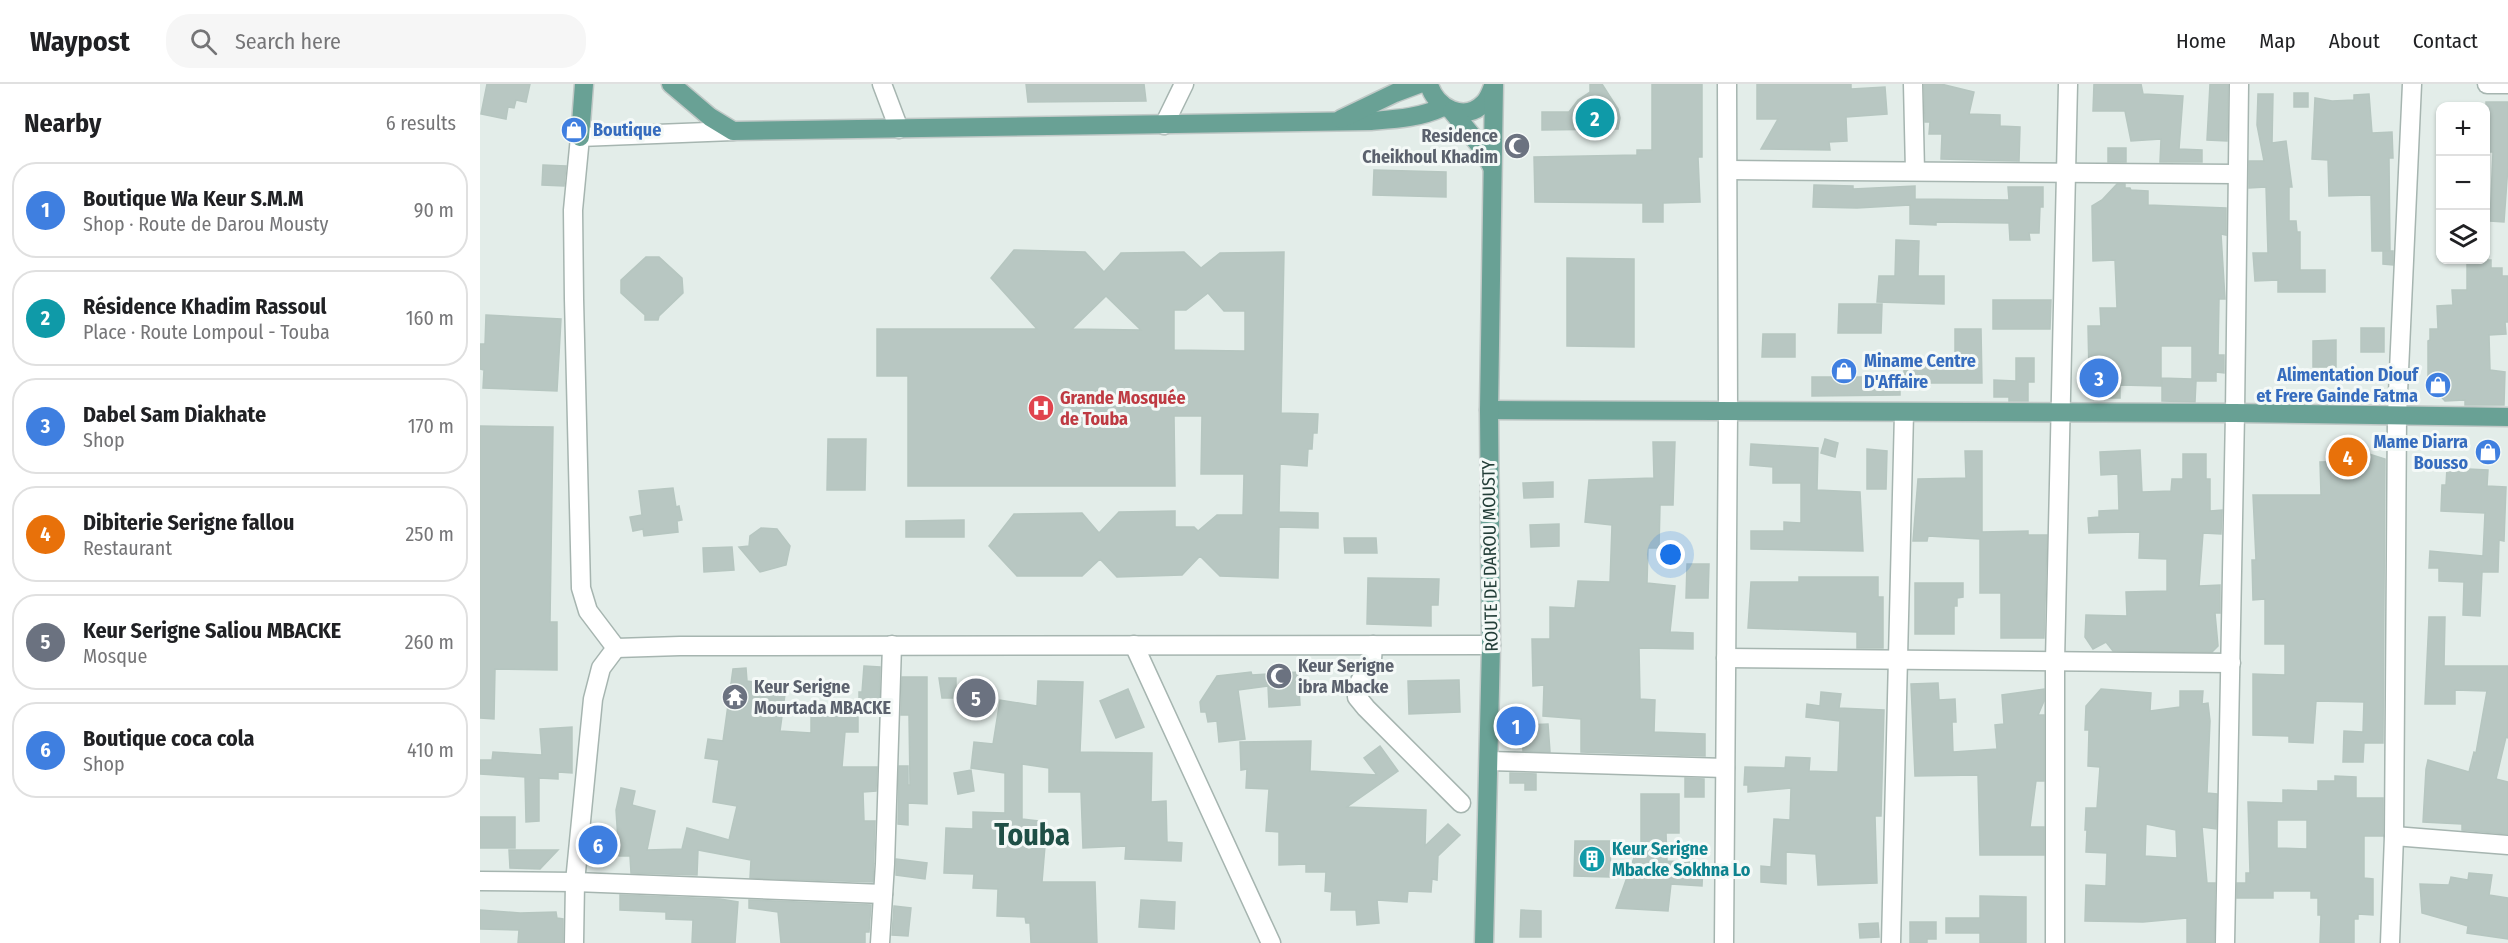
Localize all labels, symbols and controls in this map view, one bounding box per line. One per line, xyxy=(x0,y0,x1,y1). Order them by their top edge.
search box xyxy=(166,14,586,68)
text: Waypost xyxy=(30,25,130,58)
icon: search xyxy=(187,25,220,58)
text: Search here xyxy=(235,28,341,55)
text: Home xyxy=(2176,28,2226,54)
text: Map xyxy=(2259,28,2296,54)
text: About xyxy=(2329,28,2380,54)
text: Contact xyxy=(2413,28,2478,54)
pin: 2 xyxy=(1576,96,1614,141)
map controls xyxy=(2436,102,2490,264)
button: + xyxy=(2436,102,2490,156)
text: Nearby xyxy=(24,108,101,139)
text: 6 results xyxy=(386,111,456,135)
shop icon: Boutique xyxy=(559,115,589,145)
place label: Boutique xyxy=(593,119,661,141)
place label: Residence Cheikhoul Khadim xyxy=(1362,125,1498,168)
mosque icon: Residence Cheikhoul Khadim xyxy=(1502,131,1532,161)
button: − xyxy=(2436,156,2490,210)
text: Boutique Wa Keur S.M.M xyxy=(83,185,304,212)
text: 1 xyxy=(41,198,50,222)
text: 90 m xyxy=(414,198,454,222)
button: layers xyxy=(2436,210,2490,264)
text: Shop · Route de Darou Mousty xyxy=(83,212,328,236)
text: Résidence Khadim Rassoul xyxy=(83,293,327,320)
text: 2 xyxy=(41,306,50,330)
text: 160 m xyxy=(406,306,454,330)
text: Place · Route Lompoul - Touba xyxy=(83,320,330,344)
place label: Miname Centre D'Affaire xyxy=(1864,350,1976,393)
shop icon: Miname Centre D'Affaire xyxy=(1829,356,1859,386)
pin: 3 xyxy=(2080,356,2118,400)
place label: Alimentation Diouf et Frere Gainde Fatma xyxy=(2256,364,2420,407)
shop icon: Alimentation Diouf et Frere Gainde Fatma xyxy=(2423,370,2453,400)
place label: Grande Mosquée de Touba xyxy=(1060,387,1186,430)
hospital icon: Grande Mosquée de Touba xyxy=(1026,393,1056,423)
text: Dabel Sam Diakhate xyxy=(83,401,266,428)
text: 3 xyxy=(41,414,50,438)
text: 170 m xyxy=(408,414,454,438)
text: Shop xyxy=(83,428,125,452)
place label: Mame Diarra Bousso xyxy=(2374,431,2468,474)
pin: 4 xyxy=(2328,434,2368,479)
shop icon: Mame Diarra Bousso xyxy=(2473,437,2503,467)
street label: ROUTE DE DAROU MOUSTY xyxy=(1477,460,1503,652)
text: Dibiterie Serigne fallou xyxy=(83,509,294,536)
text: 4 xyxy=(40,522,51,546)
text: 250 m xyxy=(406,522,454,546)
text: Restaurant xyxy=(83,536,172,560)
your location xyxy=(1656,540,1685,569)
text: Keur Serigne Saliou MBACKE xyxy=(83,617,341,644)
text: 5 xyxy=(41,630,50,654)
text: 260 m xyxy=(405,630,454,654)
text: Mosque xyxy=(83,644,147,668)
place label: Keur Serigne ibra Mbacke xyxy=(1298,655,1394,698)
mosque icon: Keur Serigne ibra Mbacke xyxy=(1264,661,1294,691)
place label: Keur Serigne Mourtada MBACKE xyxy=(754,676,892,719)
pin: 5 xyxy=(956,676,996,720)
temple icon: Keur Serigne Mourtada MBACKE xyxy=(720,682,750,712)
pin: 1 xyxy=(1496,704,1536,748)
text: Boutique coca cola xyxy=(83,725,255,752)
text: 6 xyxy=(40,738,51,762)
text: 410 m xyxy=(407,738,454,762)
text: Shop xyxy=(83,752,125,776)
district label: Touba xyxy=(994,817,1070,853)
pin: 6 xyxy=(578,822,618,867)
place label: Keur Serigne Mbacke Sokhna Lo xyxy=(1612,838,1751,881)
building icon: Keur Serigne Mbacke Sokhna Lo xyxy=(1577,844,1607,874)

